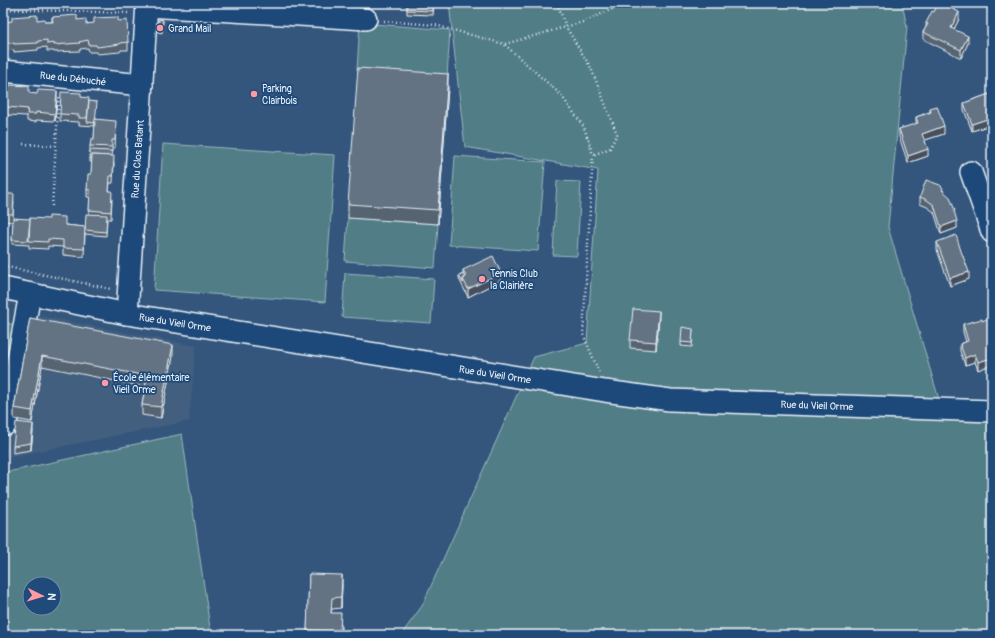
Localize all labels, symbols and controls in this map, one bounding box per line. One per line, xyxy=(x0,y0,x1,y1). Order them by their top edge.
marker: Grand Mail xyxy=(155,23,165,33)
place label: Grand Mail xyxy=(168,23,211,35)
street label: Rue du Débuché xyxy=(39,70,107,88)
place label: Parking Clairbois xyxy=(262,83,298,107)
marker: Parking Clairbois xyxy=(249,89,259,99)
street label: Rue du Clos Batant xyxy=(129,119,147,199)
place label: Tennis Club la Clairière xyxy=(490,268,538,292)
marker: Tennis Club la Clairière xyxy=(477,274,487,284)
street label: Rue du Vieil Orme xyxy=(138,311,212,335)
street label: Rue du Vieil Orme xyxy=(458,363,532,387)
place label: École élémentaire Vieil Orme xyxy=(113,371,190,396)
marker: École élémentaire Vieil Orme xyxy=(100,378,110,388)
street label: Rue du Vieil Orme xyxy=(780,399,854,413)
north arrow xyxy=(22,576,62,616)
text: N xyxy=(45,593,58,602)

